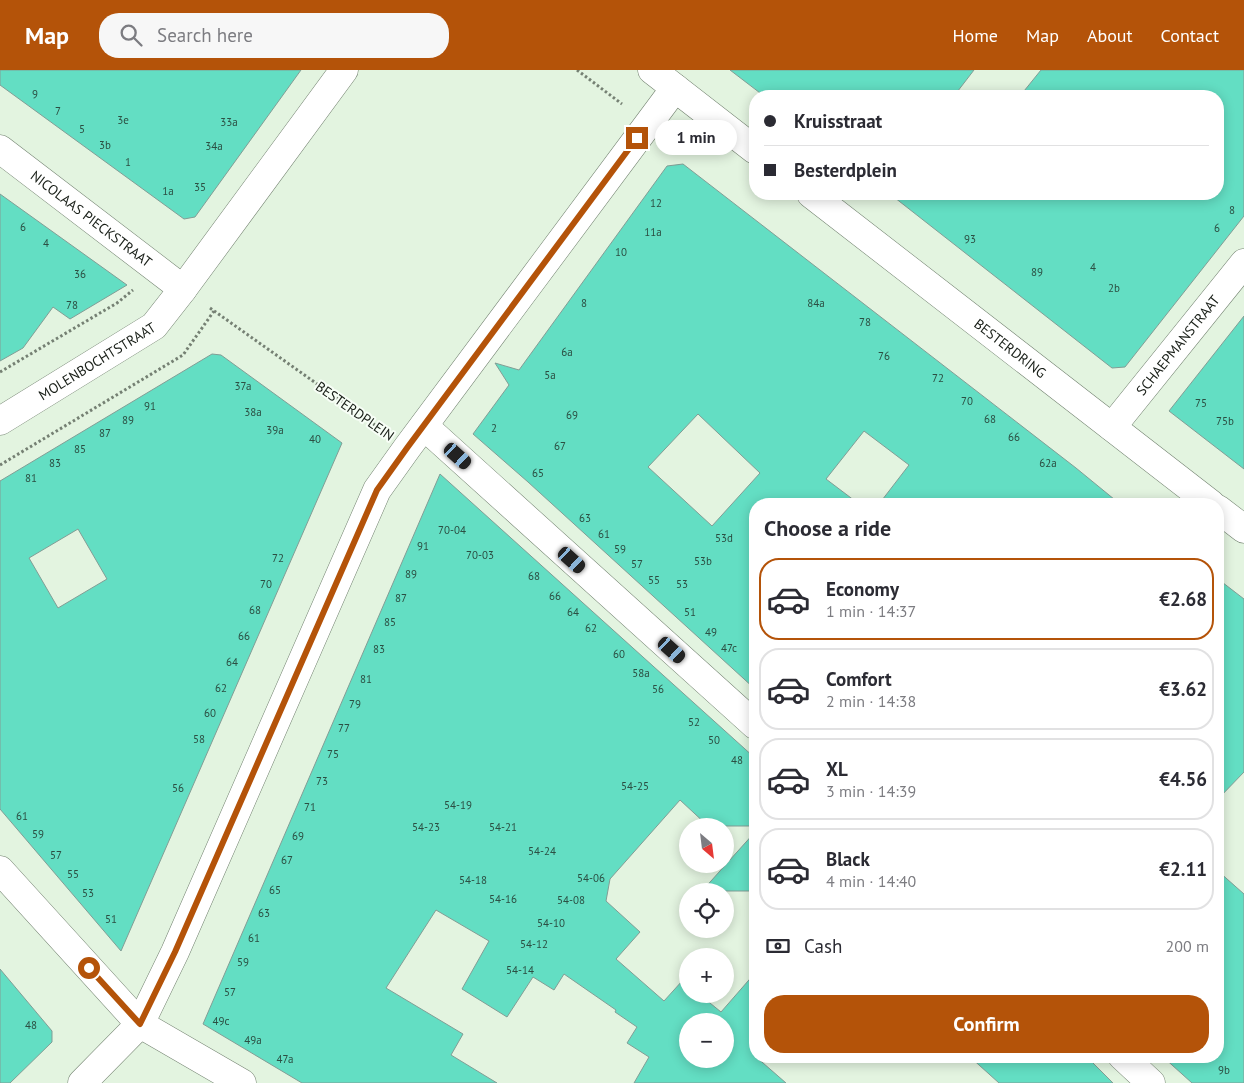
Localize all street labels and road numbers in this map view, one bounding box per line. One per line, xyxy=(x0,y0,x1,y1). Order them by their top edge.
street label: NICOLAAS PIECKSTRAAT xyxy=(27,167,156,271)
street label: SCHAEPMANSTRAAT xyxy=(1132,291,1224,399)
street label: BESTERDRING xyxy=(971,315,1050,382)
street label: MOLENBOCHTSTRAAT xyxy=(35,318,159,404)
street label: BESTERDPLEIN xyxy=(312,377,398,445)

